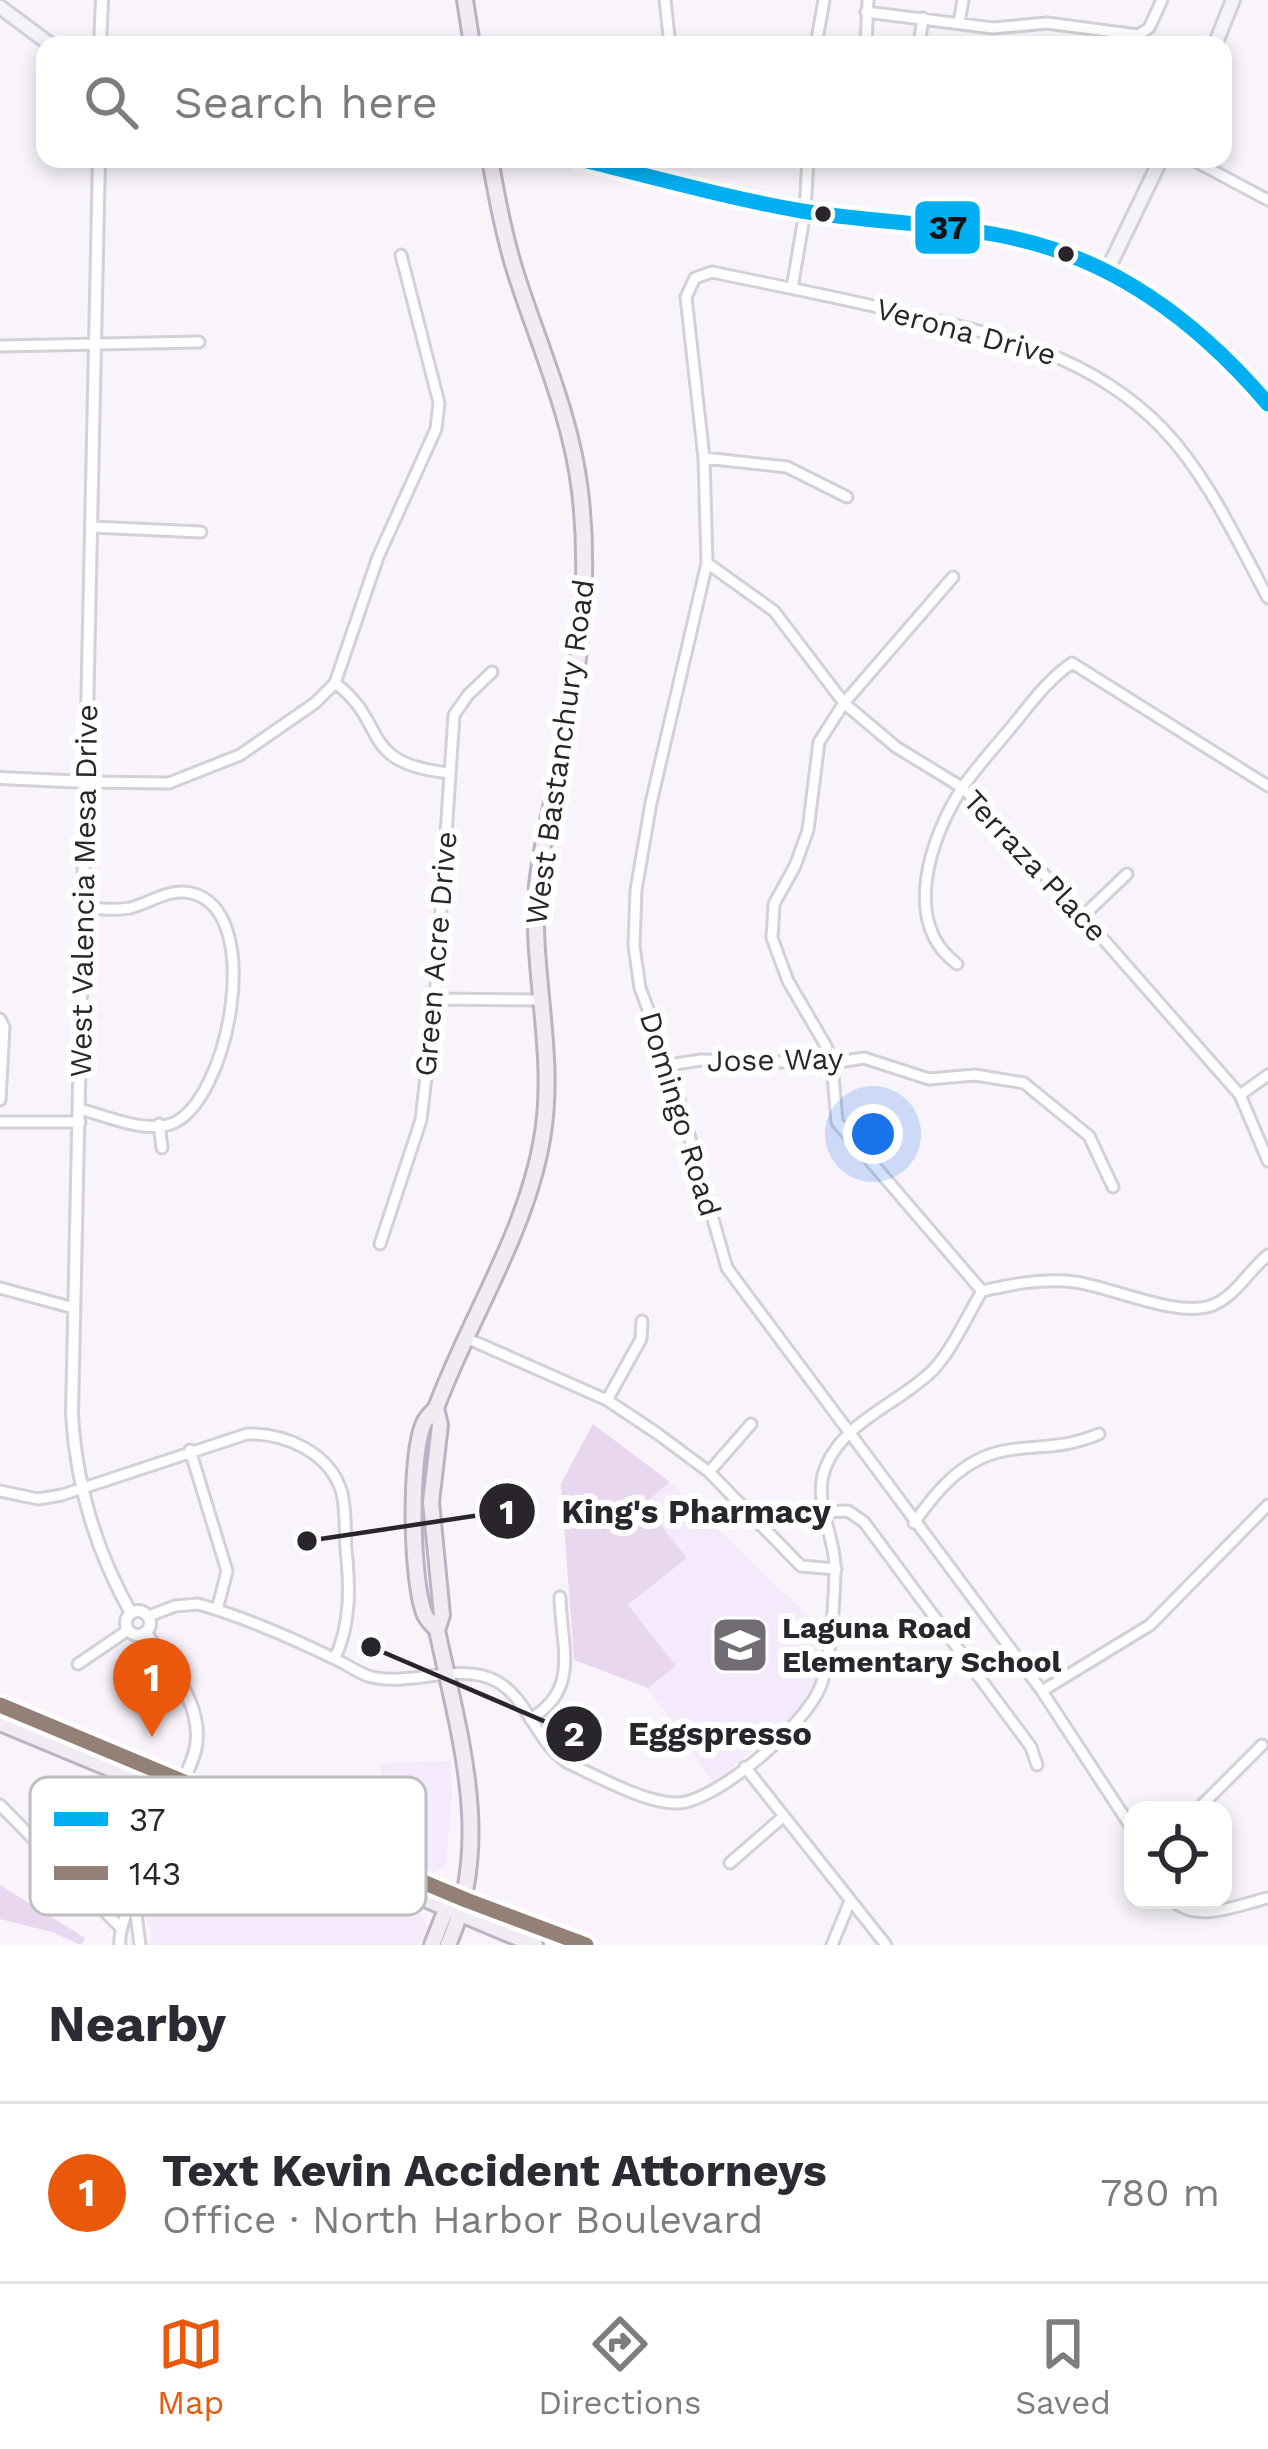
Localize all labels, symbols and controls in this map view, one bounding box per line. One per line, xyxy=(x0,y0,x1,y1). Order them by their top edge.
search box xyxy=(36,36,1232,168)
icon: search xyxy=(78,69,144,135)
text: Search here xyxy=(174,76,438,129)
line badge: 37 xyxy=(913,199,982,256)
unlabelled marker xyxy=(812,203,834,225)
text: 37 xyxy=(929,208,967,247)
unlabelled marker xyxy=(1055,243,1077,265)
street label: Verona Drive xyxy=(872,291,1060,372)
street label: West Bastanchury Road xyxy=(518,577,601,927)
street label: West Valencia Mesa Drive xyxy=(63,704,104,1078)
street label: Terraza Place xyxy=(956,783,1114,949)
street label: Green Acre Drive xyxy=(407,830,464,1078)
street label: Domingo Road xyxy=(633,1007,728,1220)
street label: Jose Way xyxy=(706,1041,844,1078)
your location xyxy=(843,1104,903,1164)
callout: King's Pharmacy xyxy=(477,1477,855,1546)
text: 1 xyxy=(499,1491,515,1533)
text: King's Pharmacy xyxy=(561,1492,831,1531)
place label: Laguna Road Elementary School xyxy=(782,1610,1062,1679)
school or university icon: Laguna Road Elementary School xyxy=(709,1614,771,1676)
pin: 1 xyxy=(113,1638,191,1737)
callout: Eggspresso xyxy=(544,1699,836,1768)
text: 2 xyxy=(563,1713,585,1755)
text: Eggspresso xyxy=(628,1714,812,1753)
legend xyxy=(30,1777,426,1915)
text: 37 xyxy=(129,1800,165,1839)
map controls xyxy=(1124,1801,1232,1909)
button: locate xyxy=(1124,1801,1232,1909)
text: 143 xyxy=(129,1854,181,1893)
text: Nearby xyxy=(48,1994,226,2053)
text: Text Kevin Accident Attorneys xyxy=(162,2144,827,2197)
text: 1 xyxy=(79,2170,95,2215)
text: 780 m xyxy=(1100,2170,1220,2215)
text: Office · North Harbor Boulevard xyxy=(162,2197,763,2242)
tab: Map xyxy=(157,2311,224,2422)
tab: Directions xyxy=(538,2311,701,2422)
tab: Saved xyxy=(1015,2311,1111,2422)

